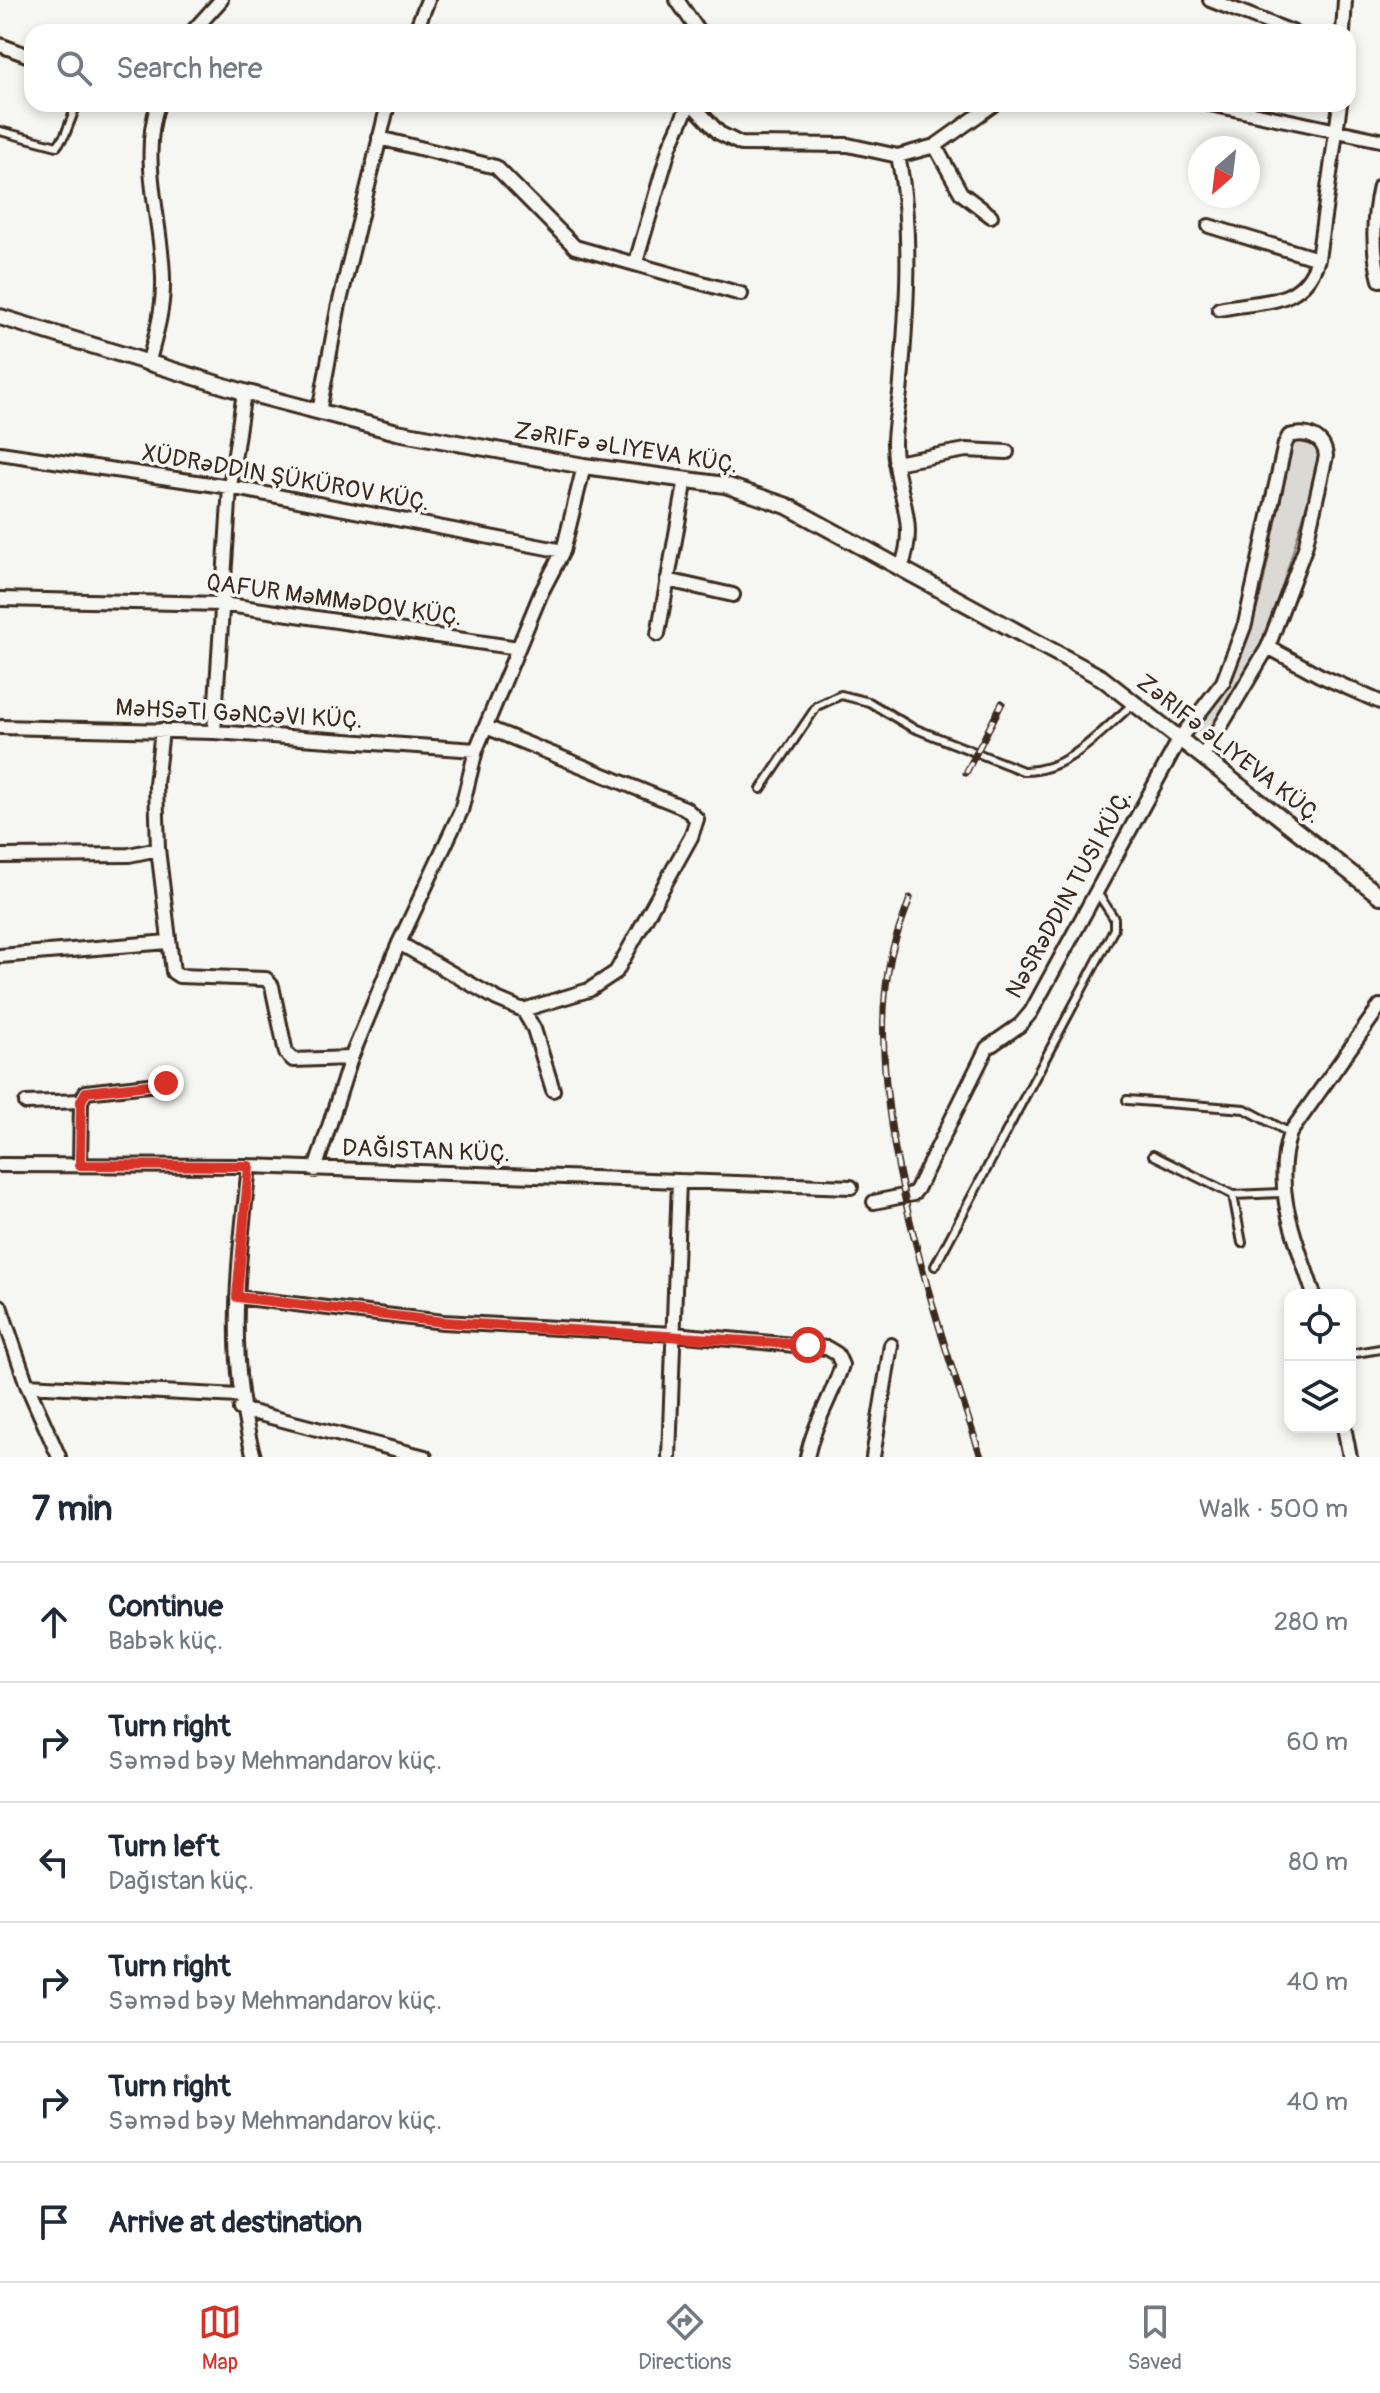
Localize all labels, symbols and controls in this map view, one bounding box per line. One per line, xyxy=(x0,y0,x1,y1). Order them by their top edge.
search box xyxy=(24,24,1356,112)
icon: search xyxy=(52,46,96,90)
text: Search here xyxy=(116,50,263,87)
north arrow xyxy=(1188,136,1260,208)
street label: ZƏRIFƏ ƏLIYEVA KÜÇ. xyxy=(512,416,740,480)
street label: XÜDRƏDDIN ŞÜKÜROV KÜÇ. xyxy=(140,438,432,518)
street label: QAFUR MƏMMƏDOV KÜÇ. xyxy=(204,568,464,632)
street label: ZƏRIFƏ ƏLIYEVA KÜÇ. xyxy=(1131,668,1327,830)
street label: MƏHSƏTI GƏNCƏVI KÜÇ. xyxy=(115,693,363,735)
street label: NƏSRƏDDIN TUSI KÜÇ. xyxy=(1000,785,1138,1003)
route end xyxy=(148,1065,184,1101)
street label: DAĞISTAN KÜÇ. xyxy=(342,1134,510,1168)
map controls xyxy=(1284,1289,1356,1433)
button: locate xyxy=(1284,1289,1356,1361)
route start xyxy=(790,1327,826,1363)
button: layers xyxy=(1284,1361,1356,1433)
text: 7 min xyxy=(32,1488,113,1531)
text: Walk · 500 m xyxy=(1199,1493,1348,1525)
text: Continue xyxy=(108,1588,223,1625)
icon: ahead xyxy=(32,1600,76,1644)
text: 280 m xyxy=(1274,1606,1348,1638)
text: Babək küç. xyxy=(108,1625,223,1657)
text: Turn right xyxy=(108,1708,231,1745)
icon: right xyxy=(32,1720,76,1764)
text: 60 m xyxy=(1286,1726,1348,1758)
text: Səməd bəy Mehmandarov küç. xyxy=(108,1745,442,1777)
text: Turn left xyxy=(108,1828,219,1865)
icon: left xyxy=(32,1840,76,1884)
text: 80 m xyxy=(1288,1846,1348,1878)
text: Dağıstan küç. xyxy=(108,1865,254,1897)
text: Turn right xyxy=(108,1948,231,1985)
icon: right xyxy=(32,1960,76,2004)
text: 40 m xyxy=(1286,1966,1348,1998)
text: Səməd bəy Mehmandarov küç. xyxy=(108,1985,442,2017)
text: Turn right xyxy=(108,2068,231,2105)
icon: right xyxy=(32,2080,76,2124)
text: 40 m xyxy=(1286,2086,1348,2118)
text: Səməd bəy Mehmandarov küç. xyxy=(108,2105,442,2137)
icon: arrive xyxy=(32,2200,76,2244)
text: Arrive at destination xyxy=(108,2204,362,2241)
tab: Map xyxy=(198,2300,242,2376)
tab: Directions xyxy=(638,2300,731,2376)
tab: Saved xyxy=(1127,2300,1182,2376)

